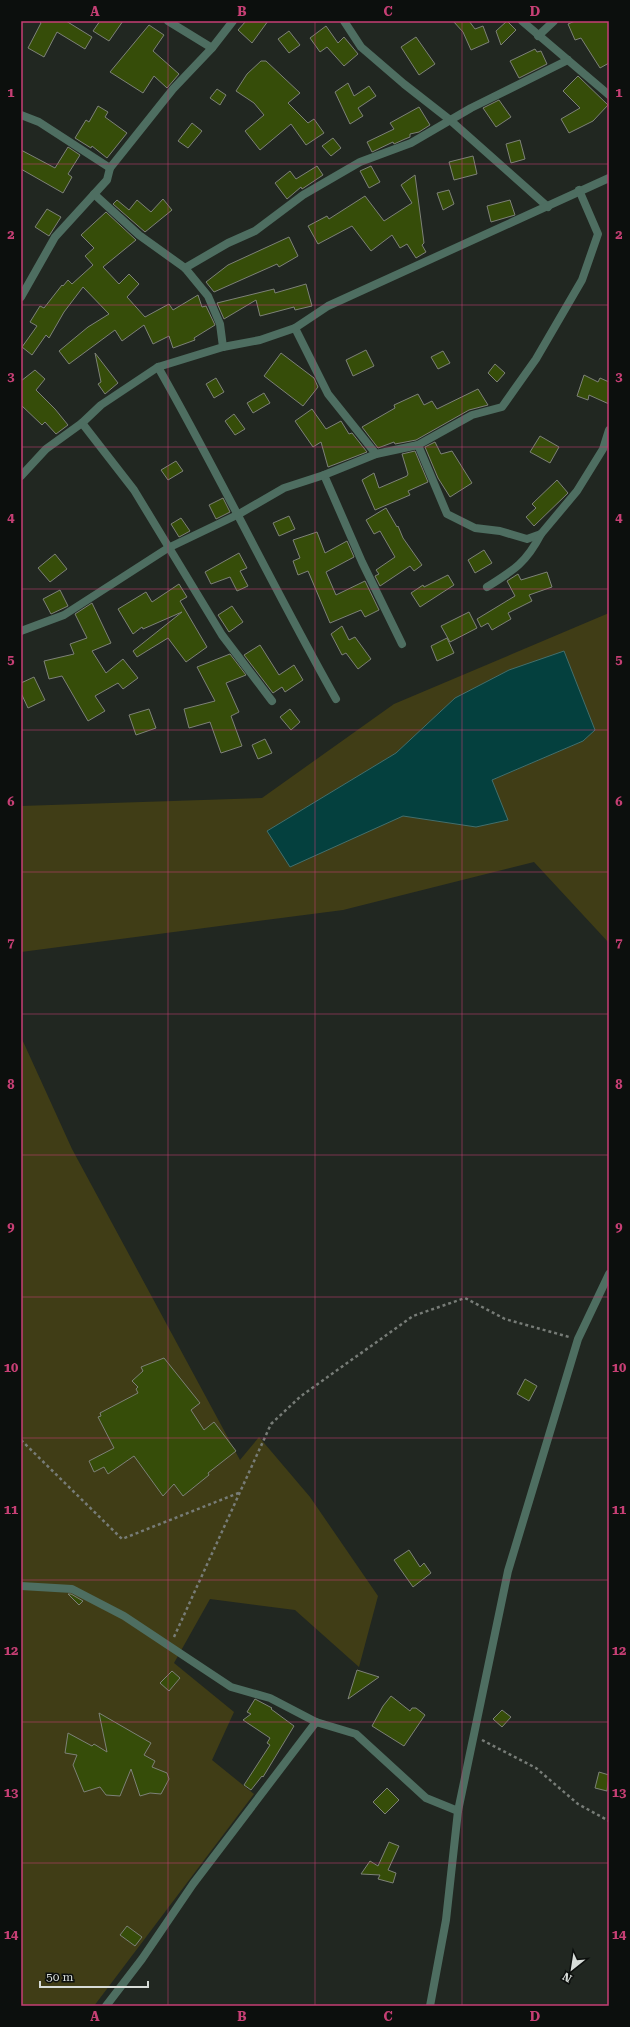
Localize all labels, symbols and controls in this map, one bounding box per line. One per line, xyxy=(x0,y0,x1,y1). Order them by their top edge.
text: A xyxy=(90,4,100,19)
text: B xyxy=(237,4,247,19)
text: C xyxy=(383,4,393,19)
text: D xyxy=(530,4,540,19)
text: 1 xyxy=(7,85,15,100)
text: 1 xyxy=(615,85,623,100)
text: 2 xyxy=(7,227,15,242)
text: 2 xyxy=(615,227,623,242)
text: 3 xyxy=(7,369,15,384)
text: 3 xyxy=(615,369,623,384)
text: 4 xyxy=(7,510,15,525)
text: 4 xyxy=(615,510,623,525)
text: 5 xyxy=(7,652,15,667)
text: 5 xyxy=(615,652,623,667)
text: 6 xyxy=(7,794,15,809)
text: 6 xyxy=(615,794,623,809)
text: 7 xyxy=(7,935,15,950)
text: 7 xyxy=(615,935,623,950)
text: 8 xyxy=(7,1077,15,1092)
text: 8 xyxy=(615,1077,623,1092)
text: 9 xyxy=(7,1219,15,1234)
text: 9 xyxy=(615,1219,623,1234)
text: 10 xyxy=(4,1360,18,1375)
text: 10 xyxy=(612,1360,626,1375)
text: 11 xyxy=(4,1502,18,1517)
text: 11 xyxy=(612,1502,626,1517)
text: 12 xyxy=(4,1643,18,1658)
text: 12 xyxy=(612,1643,626,1658)
text: 13 xyxy=(4,1785,18,1800)
text: 13 xyxy=(612,1785,626,1800)
text: 14 xyxy=(4,1927,19,1942)
text: 14 xyxy=(612,1927,627,1942)
north arrow xyxy=(552,1949,592,1989)
scale bar xyxy=(40,1963,148,1989)
text: N xyxy=(560,1969,574,1985)
text: 50 m xyxy=(46,1970,73,1984)
text: A xyxy=(90,2009,100,2024)
text: B xyxy=(237,2009,247,2024)
text: C xyxy=(383,2009,393,2024)
text: D xyxy=(530,2009,540,2024)

